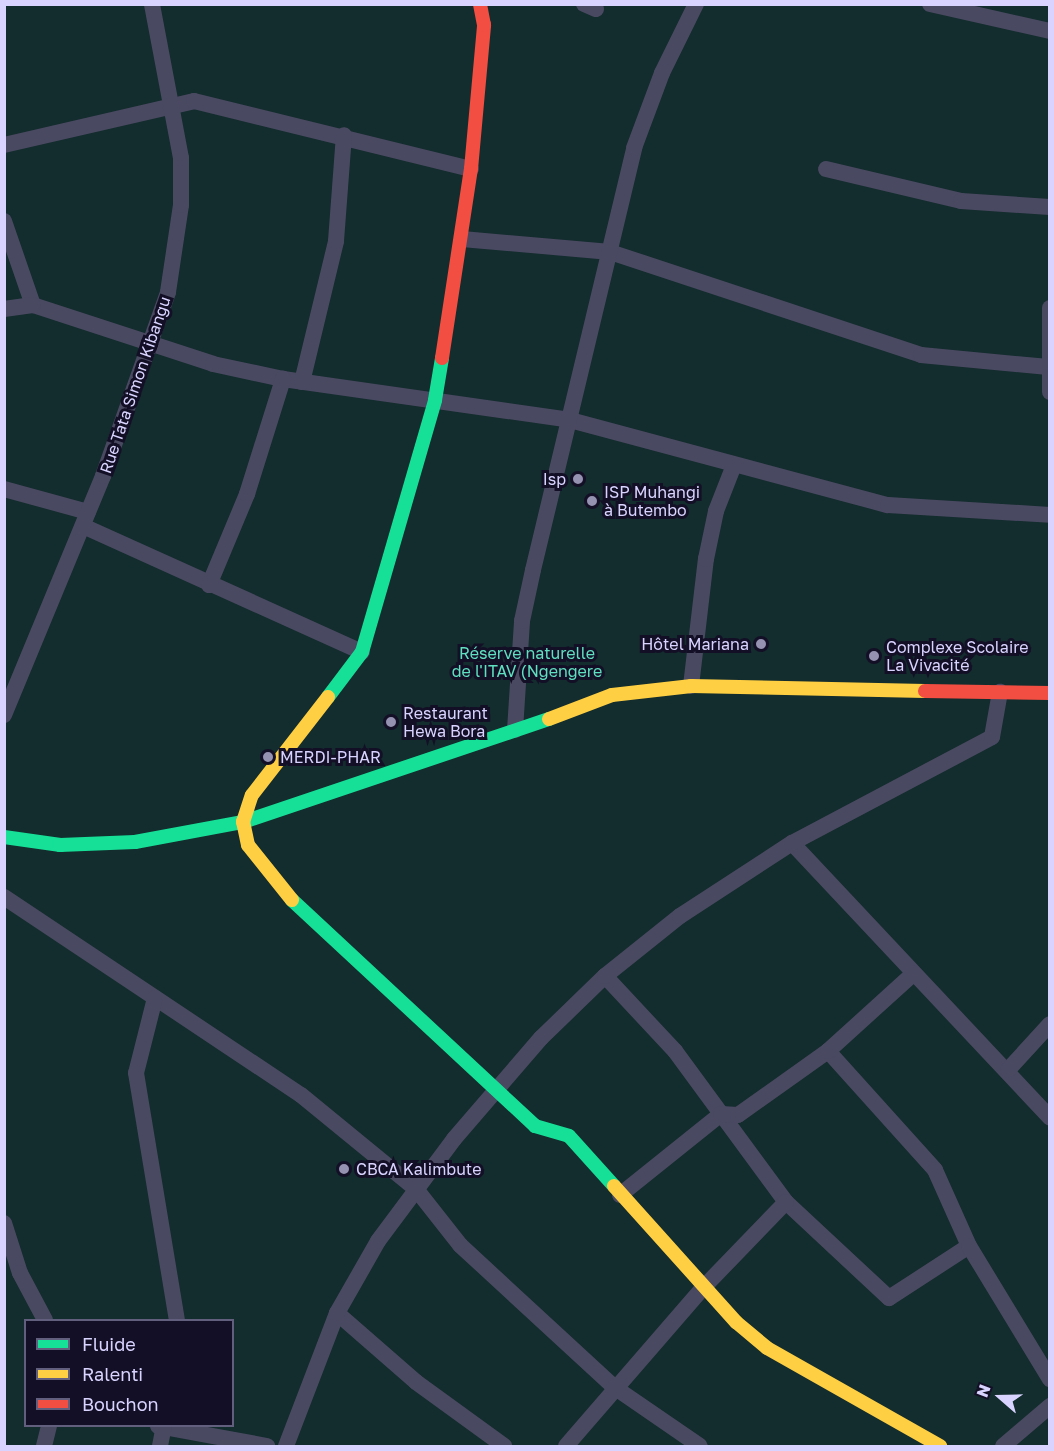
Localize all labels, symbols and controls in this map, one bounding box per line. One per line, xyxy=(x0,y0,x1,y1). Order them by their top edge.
street label: Rue Tata Simon Kibangu xyxy=(96,294,174,476)
place label: Isp xyxy=(543,469,566,489)
marker: Isp xyxy=(571,472,585,486)
place label: ISP Muhangi à Butembo xyxy=(604,482,700,520)
marker: ISP Muhangi à Butembo xyxy=(585,494,599,508)
place label: Hôtel Mariana xyxy=(641,634,749,654)
marker: Hôtel Mariana xyxy=(754,637,768,651)
place label: Complexe Scolaire La Vivacité xyxy=(886,637,1029,675)
park label: Réserve naturelle de l'ITAV (Ngengere xyxy=(452,643,602,681)
marker: Complexe Scolaire La Vivacité xyxy=(867,649,881,663)
place label: Restaurant Hewa Bora xyxy=(403,703,488,741)
marker: Restaurant Hewa Bora xyxy=(384,715,398,729)
place label: MERDI-PHAR xyxy=(280,747,381,767)
marker: MERDI-PHAR xyxy=(261,750,275,764)
place label: CBCA Kalimbute xyxy=(356,1159,481,1179)
marker: CBCA Kalimbute xyxy=(337,1162,351,1176)
legend xyxy=(24,1319,234,1427)
text: Fluide xyxy=(82,1333,136,1355)
text: Ralenti xyxy=(82,1363,143,1385)
north arrow xyxy=(970,1367,1030,1427)
text: N xyxy=(972,1382,995,1400)
text: Bouchon xyxy=(82,1393,159,1415)

